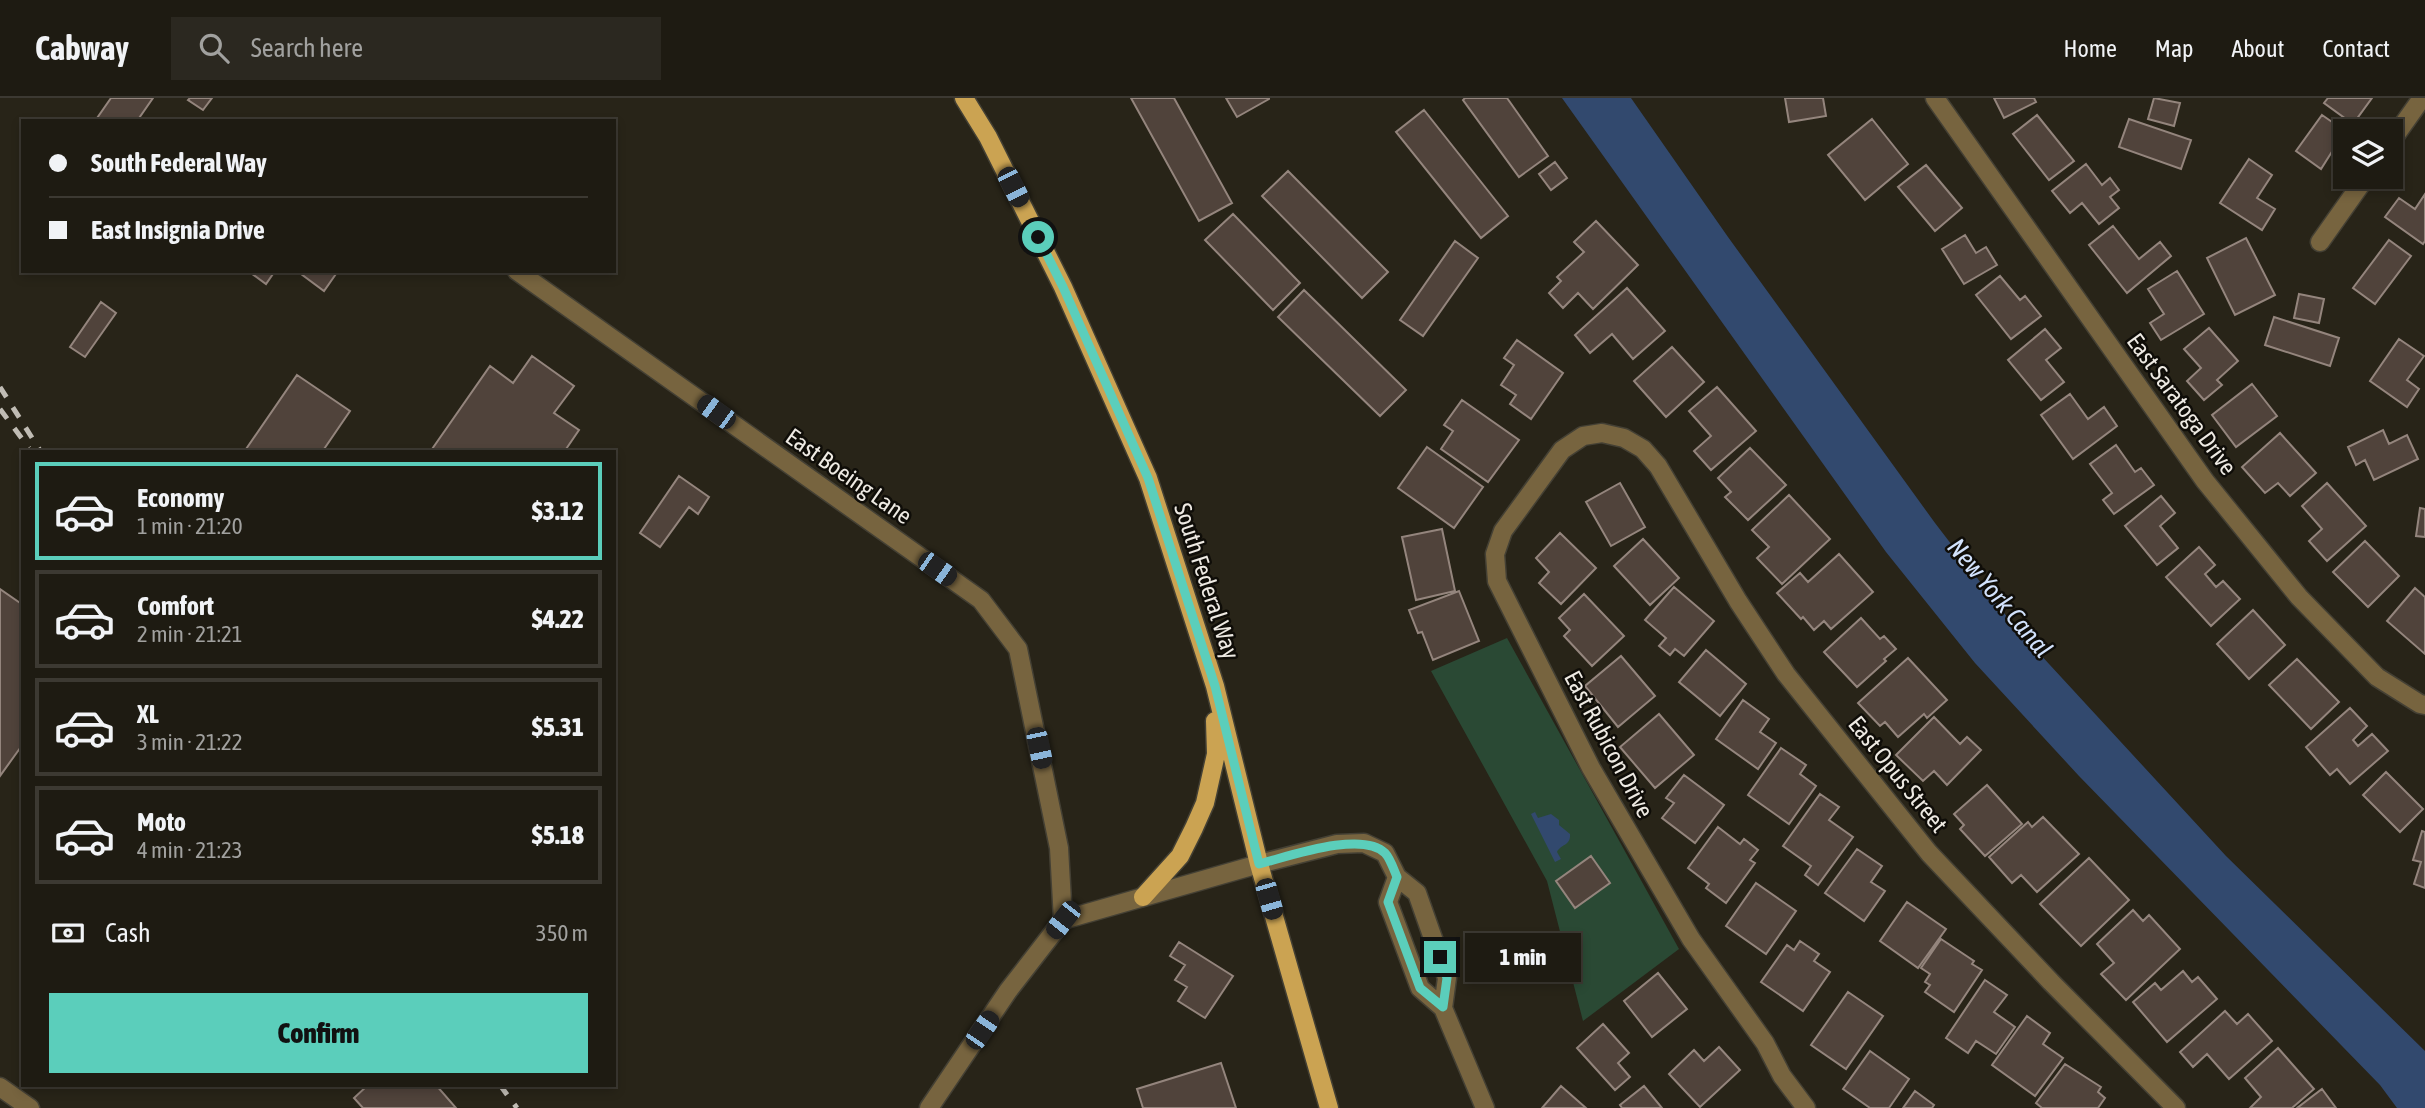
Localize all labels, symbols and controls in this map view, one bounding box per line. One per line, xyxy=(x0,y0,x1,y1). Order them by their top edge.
search box xyxy=(171,17,661,80)
text: Cabway xyxy=(35,29,129,67)
icon: search xyxy=(195,29,233,67)
text: Search here xyxy=(251,33,363,63)
text: Home xyxy=(2063,35,2117,62)
text: Map xyxy=(2155,35,2193,62)
text: About xyxy=(2231,35,2284,62)
text: Contact xyxy=(2322,35,2390,62)
map controls xyxy=(2333,119,2403,189)
button: layers xyxy=(2333,119,2403,189)
text: South Federal Way xyxy=(91,148,267,178)
car xyxy=(995,164,1032,210)
text: East Insignia Drive xyxy=(91,215,265,245)
route start xyxy=(1022,221,1054,253)
street label: East Saratoga Drive xyxy=(2122,328,2242,480)
car xyxy=(693,391,740,433)
street label: East Boeing Lane xyxy=(781,423,917,529)
icon: car xyxy=(53,480,116,543)
text: Economy xyxy=(137,483,224,513)
text: $3.12 xyxy=(532,496,584,526)
street label: South Federal Way xyxy=(1169,500,1245,662)
text: 1 min · 21:20 xyxy=(137,513,243,539)
water label: New York Canal xyxy=(1942,532,2058,664)
car xyxy=(914,548,961,590)
icon: car xyxy=(53,588,116,651)
text: Comfort xyxy=(137,591,214,621)
text: $4.22 xyxy=(532,604,584,634)
text: 2 min · 21:21 xyxy=(137,621,243,647)
street label: East Rubicon Drive xyxy=(1559,666,1659,822)
icon: car xyxy=(53,696,116,759)
text: XL xyxy=(137,699,159,729)
street label: East Opus Street xyxy=(1843,711,1953,838)
text: $5.31 xyxy=(532,712,584,742)
car xyxy=(1025,725,1054,771)
text: 3 min · 21:22 xyxy=(137,729,243,755)
icon: car xyxy=(53,804,116,867)
text: Moto xyxy=(137,807,186,837)
text: $5.18 xyxy=(532,820,584,850)
text: 4 min · 21:23 xyxy=(137,837,243,863)
car xyxy=(1254,876,1285,922)
car xyxy=(1042,897,1085,943)
icon: cash xyxy=(49,914,87,952)
text: Cash xyxy=(105,918,151,948)
text: 350 m xyxy=(536,920,588,946)
callout: 1 min xyxy=(1464,932,1580,982)
route end xyxy=(1424,941,1456,973)
text: 1 min xyxy=(1500,944,1546,970)
button: Confirm xyxy=(49,993,588,1073)
car xyxy=(962,1007,1003,1053)

